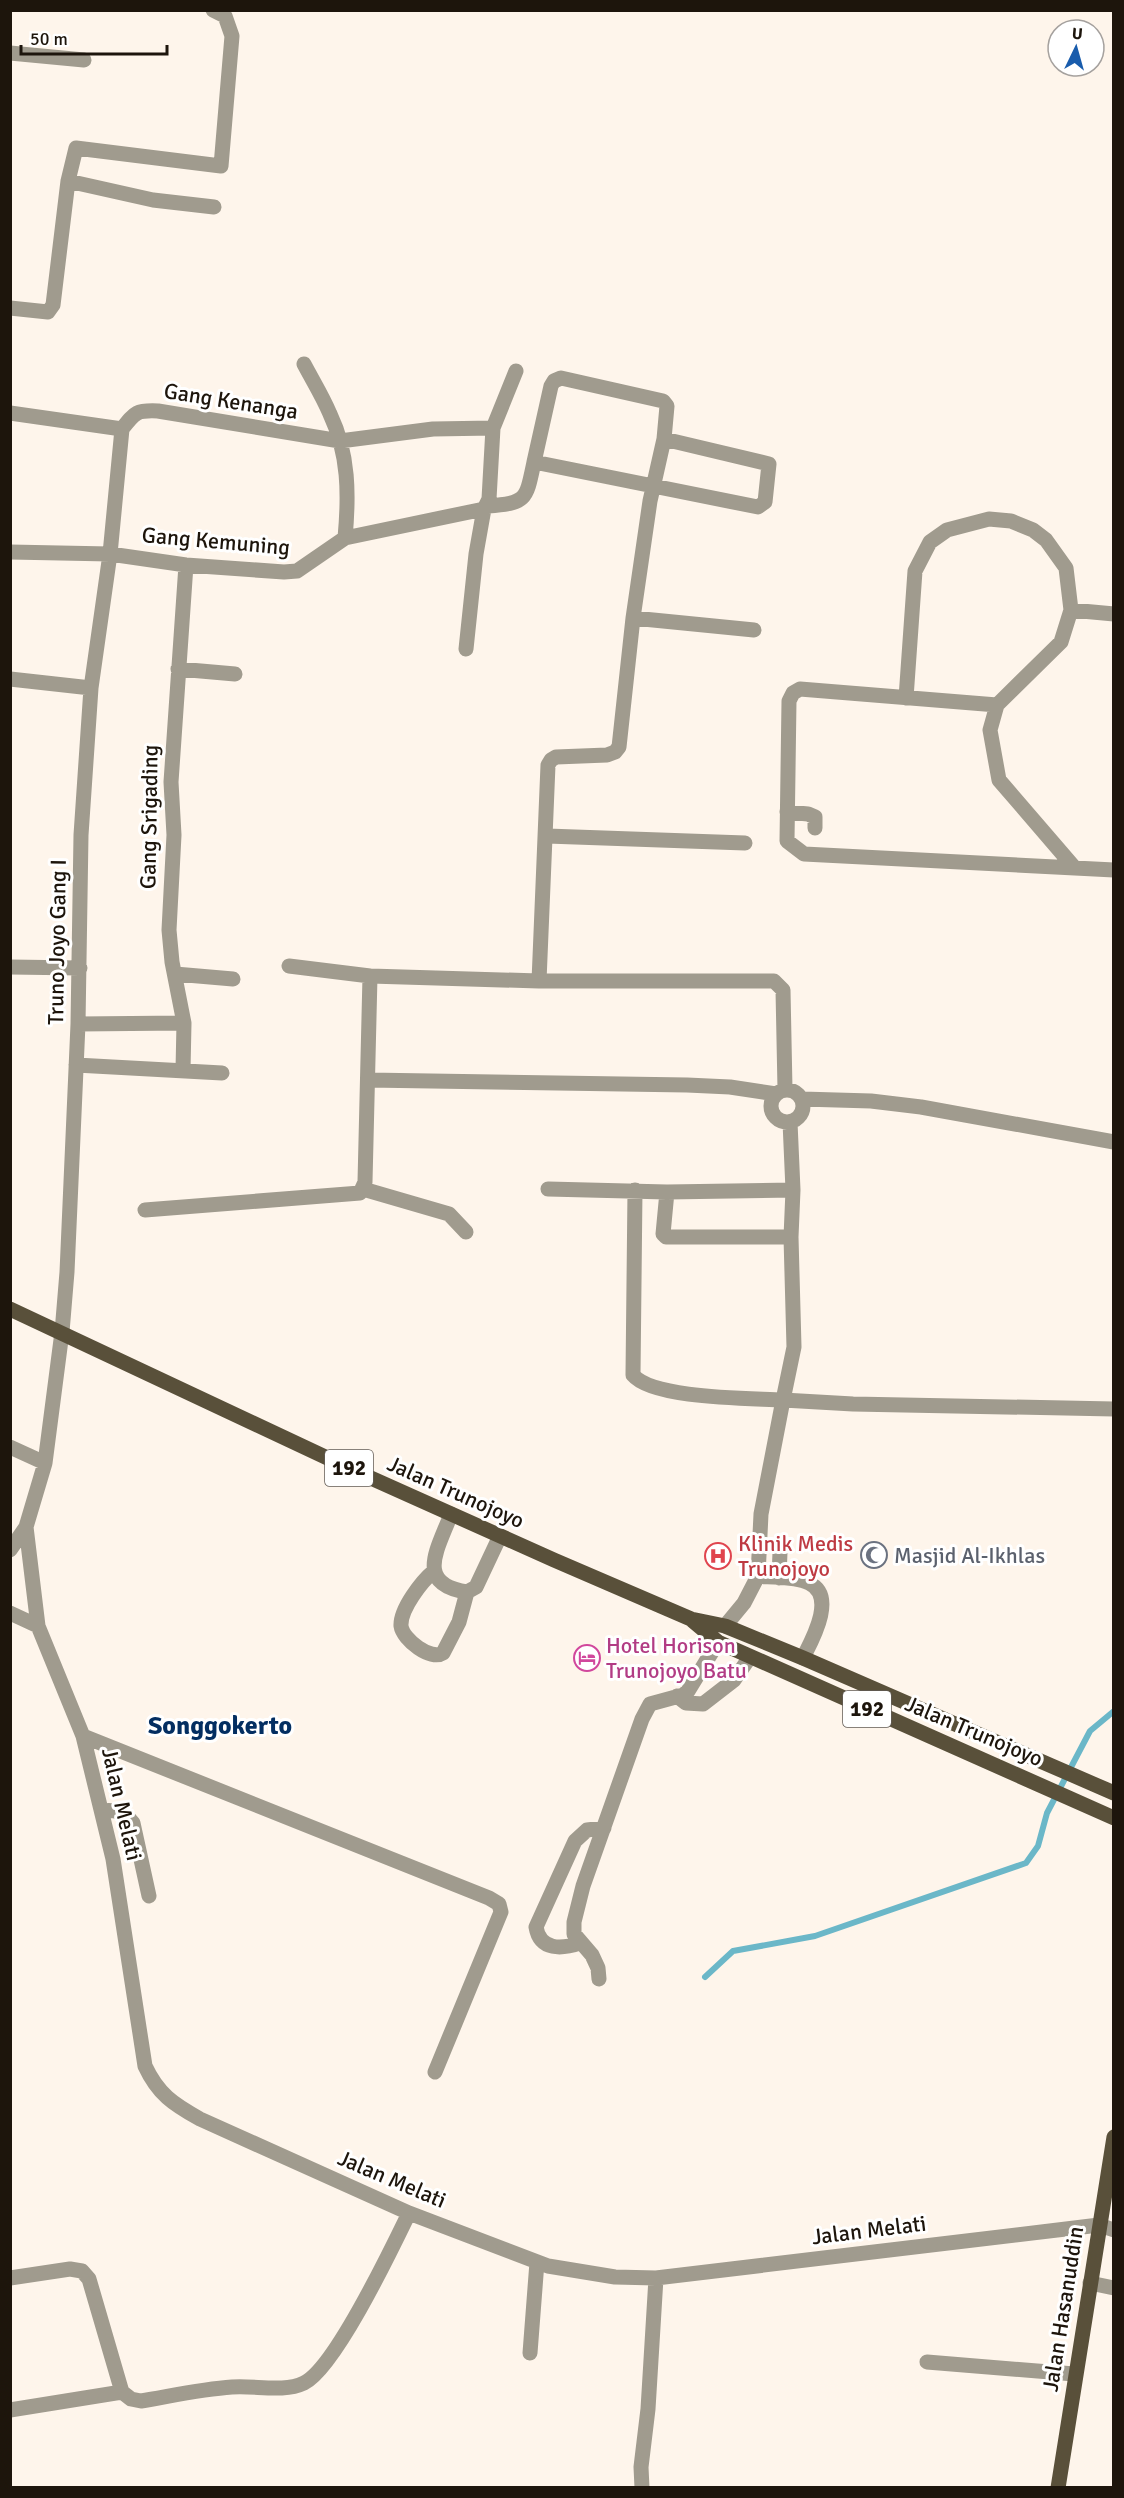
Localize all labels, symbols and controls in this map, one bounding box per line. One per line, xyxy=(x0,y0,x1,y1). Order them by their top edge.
scale bar xyxy=(21,18,166,56)
north arrow xyxy=(1046,18,1106,78)
text: U xyxy=(1071,24,1083,44)
text: 50 m xyxy=(30,28,68,50)
street label: Gang Kenanga xyxy=(162,377,300,425)
street label: Gang Kemuning xyxy=(141,521,291,561)
street label: Gang Srigading xyxy=(134,745,164,889)
street label: Truno Joyo Gang I xyxy=(42,859,72,1025)
road number: 192 xyxy=(325,1450,373,1486)
street label: Jalan Trunojoyo xyxy=(383,1450,529,1534)
place label: Klinik Medis Trunojoyo xyxy=(738,1530,853,1582)
mosque icon: Masjid Al-Ikhlas xyxy=(859,1540,889,1570)
hospital icon: Klinik Medis Trunojoyo xyxy=(703,1541,733,1571)
place label: Masjid Al-Ikhlas xyxy=(894,1542,1045,1569)
place label: Hotel Horison Trunojoyo Batu xyxy=(606,1632,747,1684)
hotel icon: Hotel Horison Trunojoyo Batu xyxy=(572,1643,602,1673)
street label: Jalan Trunojoyo xyxy=(901,1690,1047,1772)
road number: 192 xyxy=(843,1691,891,1727)
district label: Songgokerto xyxy=(148,1710,292,1742)
street label: Jalan Melati xyxy=(96,1745,148,1863)
street label: Jalan Melati xyxy=(334,2144,450,2214)
street label: Jalan Melati xyxy=(810,2210,928,2250)
street label: Jalan Hasanuddin xyxy=(1037,2224,1089,2394)

